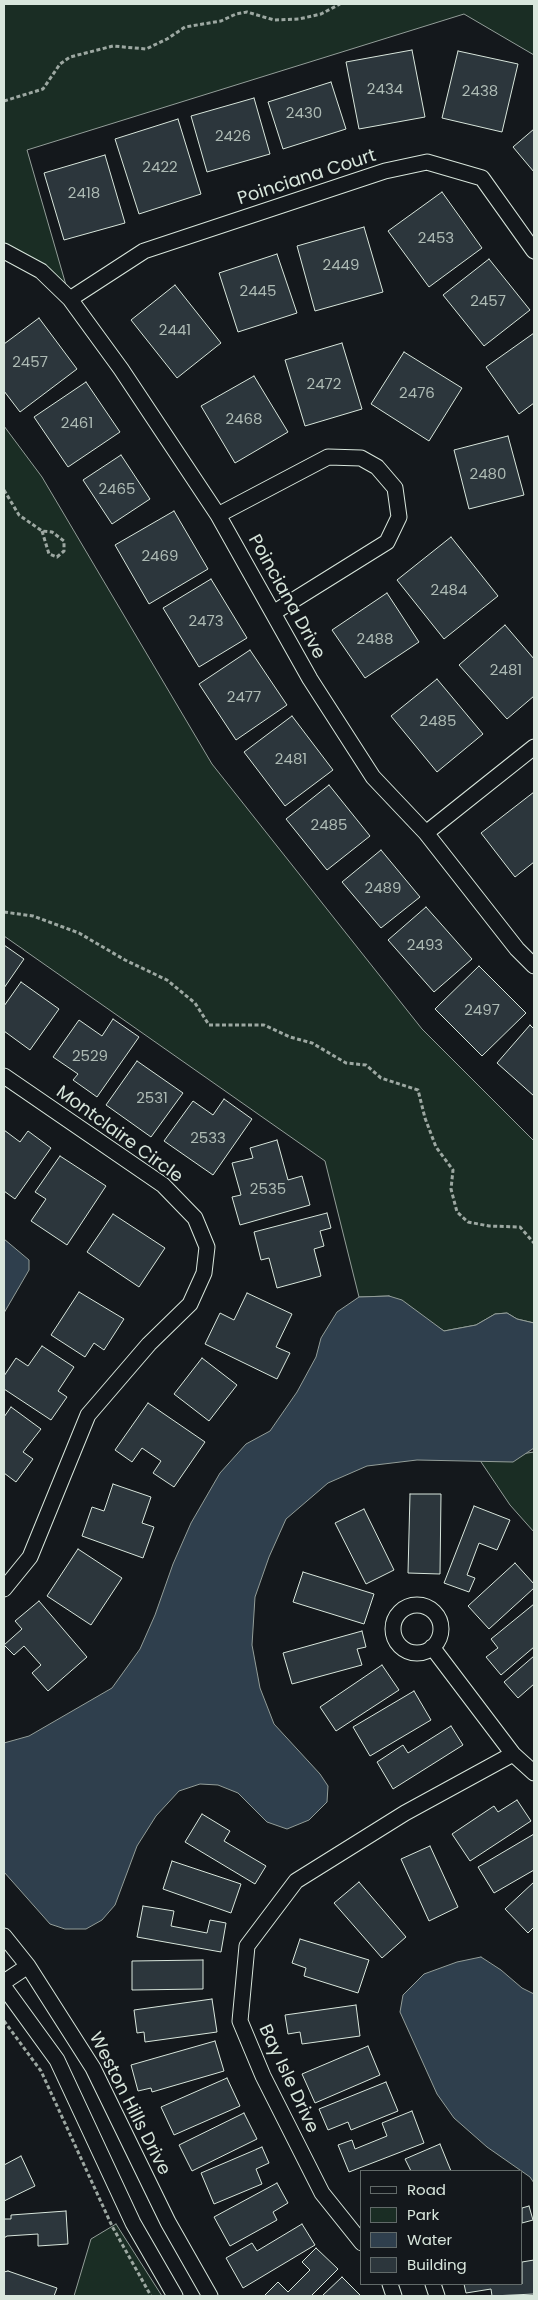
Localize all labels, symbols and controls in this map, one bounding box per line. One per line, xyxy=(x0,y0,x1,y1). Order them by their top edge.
house number: 2434 xyxy=(367,81,403,99)
house number: 2438 xyxy=(462,83,498,101)
house number: 2430 xyxy=(286,105,322,123)
house number: 2426 xyxy=(215,128,251,146)
street label: Poinciana Court xyxy=(235,145,379,211)
house number: 2422 xyxy=(142,159,178,177)
house number: 2418 xyxy=(68,185,100,203)
house number: 2453 xyxy=(418,230,454,248)
house number: 2449 xyxy=(323,257,359,275)
house number: 2445 xyxy=(240,283,276,301)
house number: 2457 xyxy=(470,293,506,311)
house number: 2441 xyxy=(159,322,191,340)
house number: 2457 xyxy=(12,354,48,372)
house number: 2472 xyxy=(307,376,341,394)
house number: 2476 xyxy=(399,385,435,403)
house number: 2468 xyxy=(225,411,263,429)
house number: 2461 xyxy=(61,415,93,433)
house number: 2480 xyxy=(470,466,506,484)
house number: 2465 xyxy=(98,481,136,499)
street label: Poinciana Drive xyxy=(243,531,329,663)
house number: 2469 xyxy=(141,548,179,566)
house number: 2484 xyxy=(431,582,467,600)
house number: 2473 xyxy=(188,613,224,631)
house number: 2488 xyxy=(357,631,393,649)
house number: 2481 xyxy=(490,662,522,680)
house number: 2477 xyxy=(227,689,261,707)
house number: 2485 xyxy=(420,713,456,731)
house number: 2481 xyxy=(275,751,307,769)
house number: 2485 xyxy=(311,817,347,835)
house number: 2489 xyxy=(365,880,401,898)
house number: 2493 xyxy=(407,937,443,955)
house number: 2497 xyxy=(464,1002,500,1020)
house number: 2529 xyxy=(72,1048,108,1066)
street label: Montclaire Circle xyxy=(51,1082,187,1188)
house number: 2531 xyxy=(136,1090,168,1108)
house number: 2533 xyxy=(190,1130,226,1148)
house number: 2535 xyxy=(250,1181,286,1199)
street label: Bay Isle Drive xyxy=(253,2021,323,2137)
street label: Weston Hills Drive xyxy=(84,2029,174,2179)
legend xyxy=(360,2170,523,2285)
text: Road xyxy=(407,2179,446,2200)
text: Park xyxy=(407,2204,439,2225)
text: Water xyxy=(407,2229,452,2250)
text: Building xyxy=(407,2254,467,2275)

